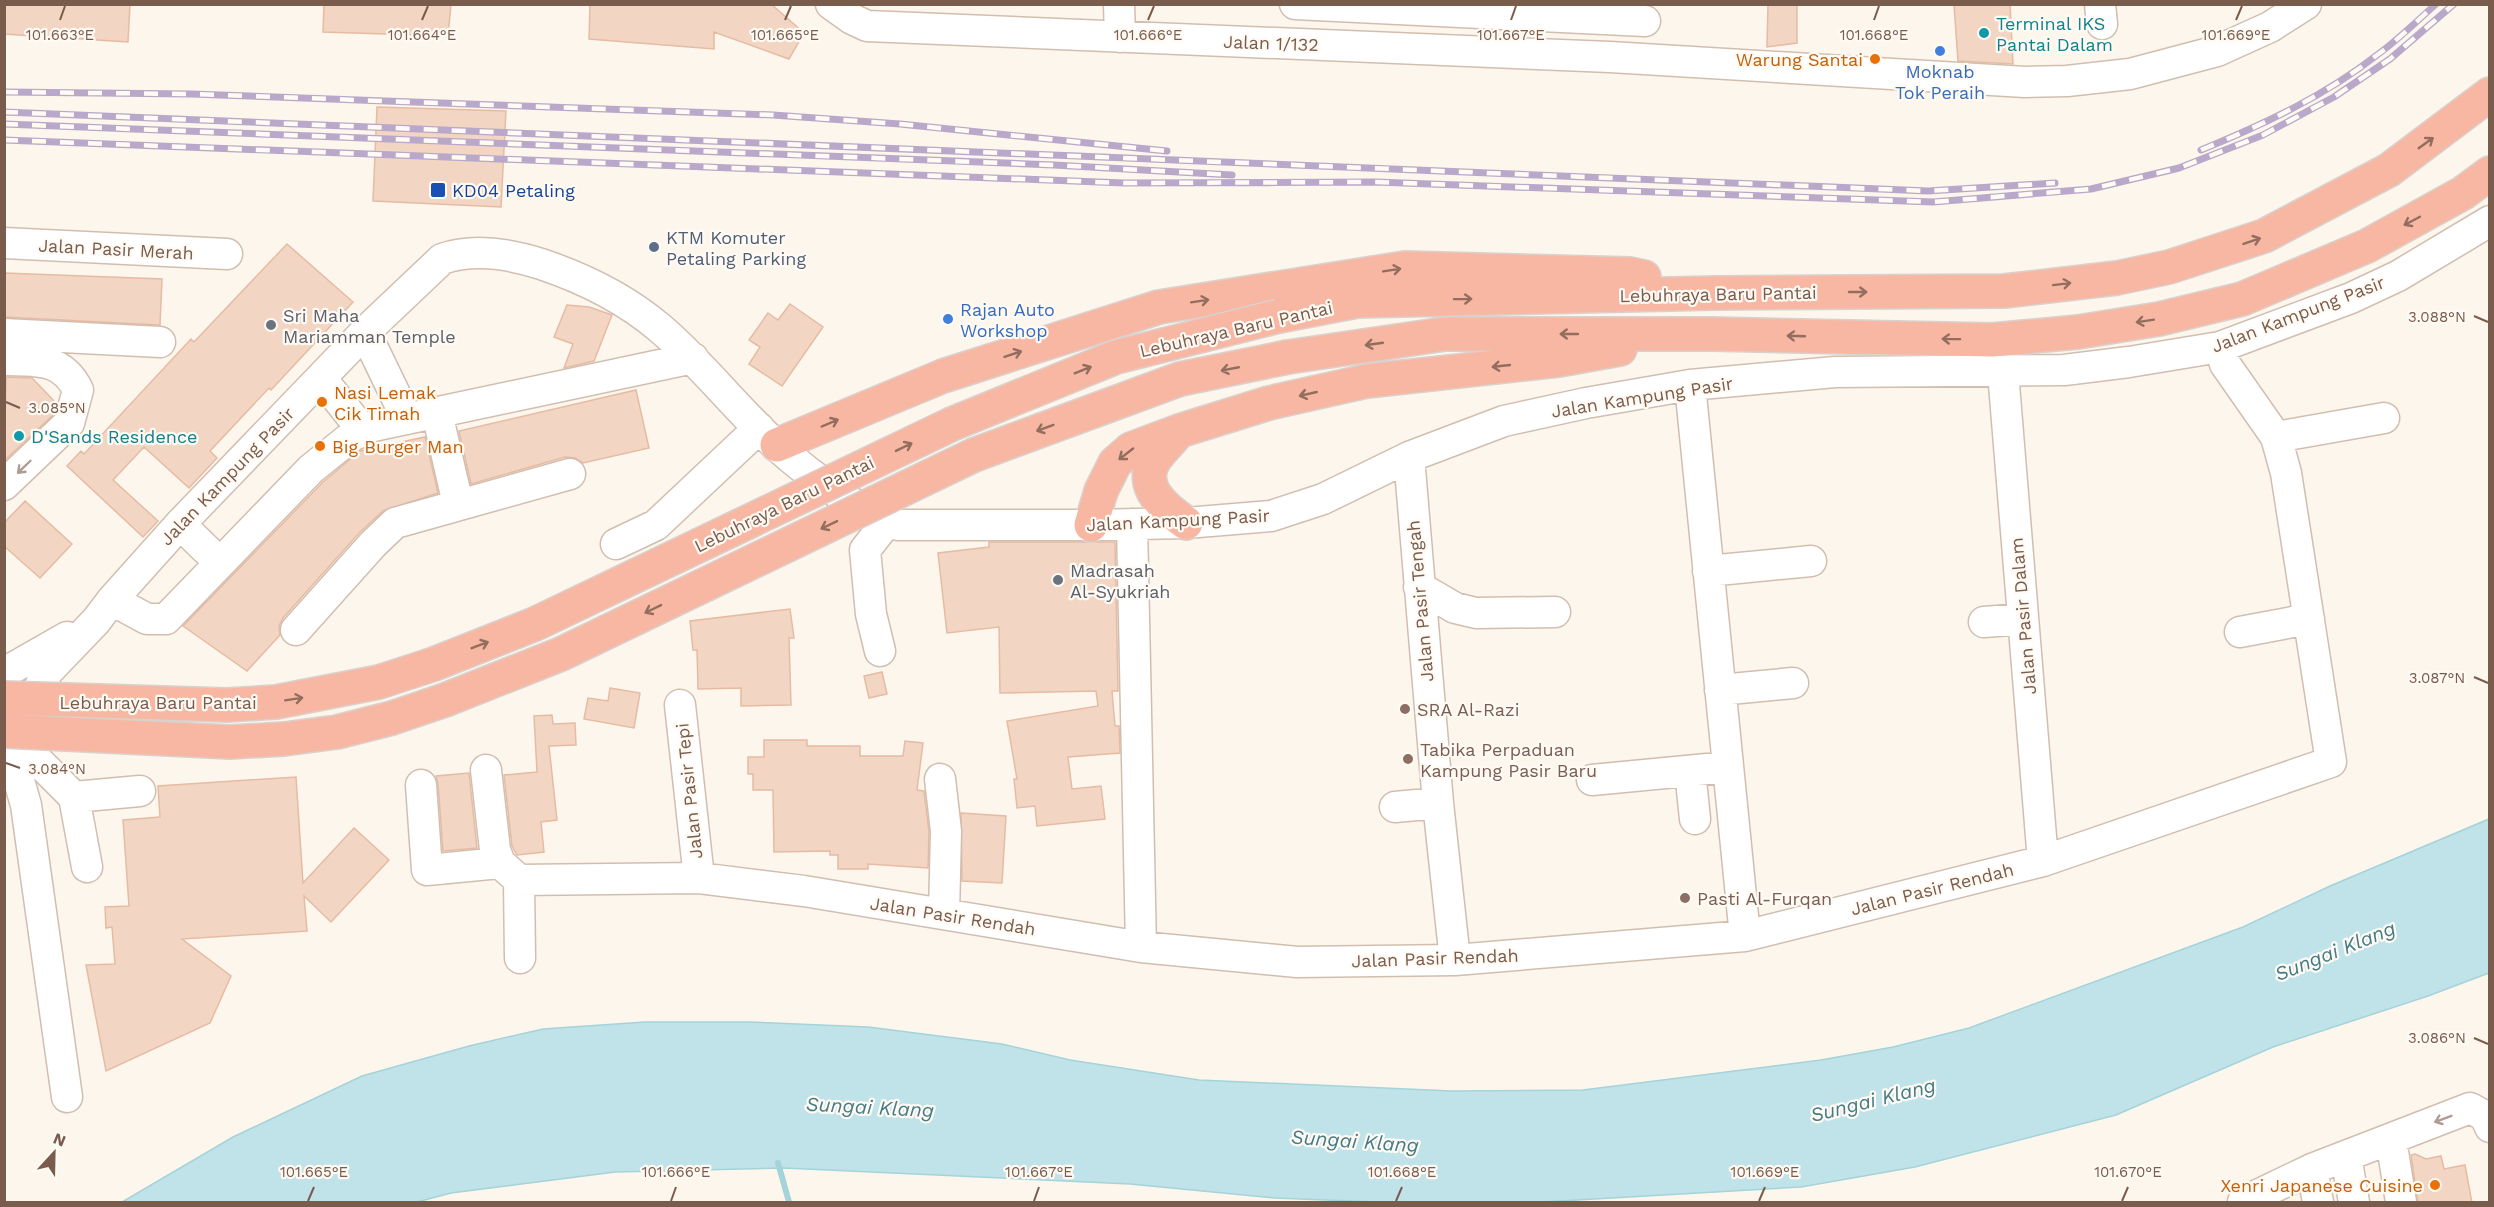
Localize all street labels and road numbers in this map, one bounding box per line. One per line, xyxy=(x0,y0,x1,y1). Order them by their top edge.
street label: Jalan 1/132 xyxy=(1223,31,1319,55)
street label: Jalan Pasir Merah xyxy=(38,234,194,264)
street label: Jalan Kampung Pasir xyxy=(2208,271,2388,357)
street label: Lebuhraya Baru Pantai xyxy=(1619,282,1817,306)
street label: Lebuhraya Baru Pantai xyxy=(1137,297,1335,361)
street label: Jalan Kampung Pasir xyxy=(1550,372,1734,422)
street label: Jalan Kampung Pasir xyxy=(156,403,298,549)
street label: Lebuhraya Baru Pantai xyxy=(691,451,877,557)
street label: Jalan Kampung Pasir xyxy=(1086,505,1270,535)
street label: Jalan Pasir Tengah xyxy=(1402,519,1438,683)
street label: Jalan Pasir Dalam xyxy=(2006,537,2040,695)
street label: Lebuhraya Baru Pantai xyxy=(59,692,257,713)
street label: Jalan Pasir Tepi xyxy=(671,722,707,860)
street label: Jalan Pasir Rendah xyxy=(1848,859,2016,919)
street label: Jalan Pasir Rendah xyxy=(869,893,1037,939)
street label: Jalan Pasir Rendah xyxy=(1351,945,1519,971)

